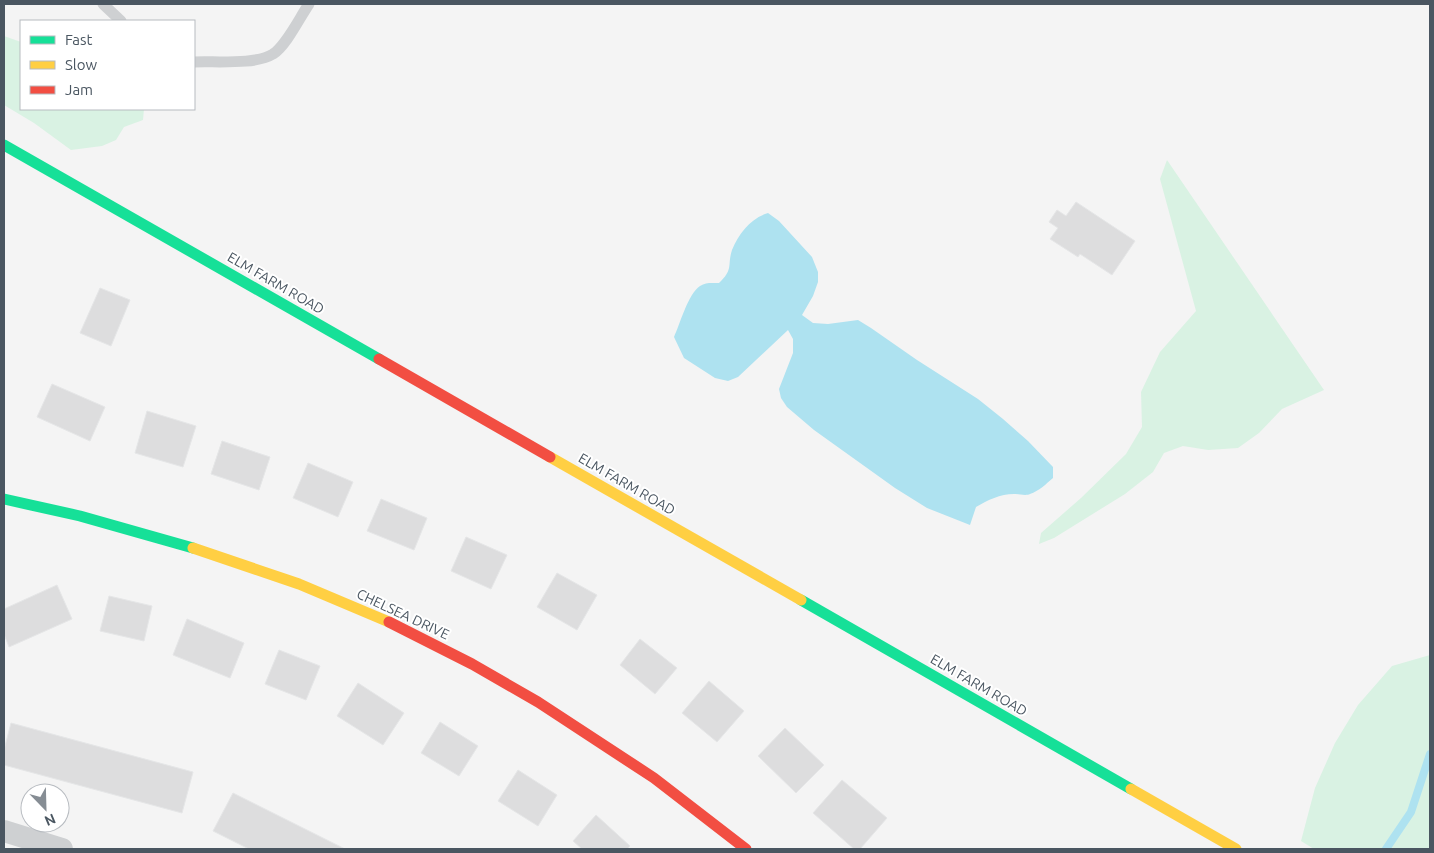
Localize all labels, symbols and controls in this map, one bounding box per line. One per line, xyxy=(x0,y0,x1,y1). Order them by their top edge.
legend xyxy=(20,20,195,110)
text: Fast xyxy=(65,31,93,48)
text: Slow xyxy=(65,56,98,73)
text: Jam xyxy=(65,81,93,98)
street label: ELM FARM ROAD xyxy=(225,249,327,317)
street label: ELM FARM ROAD xyxy=(576,450,678,518)
street label: CHELSEA DRIVE xyxy=(354,586,452,642)
street label: ELM FARM ROAD xyxy=(928,651,1030,719)
north arrow xyxy=(20,783,70,833)
text: N xyxy=(42,811,58,829)

